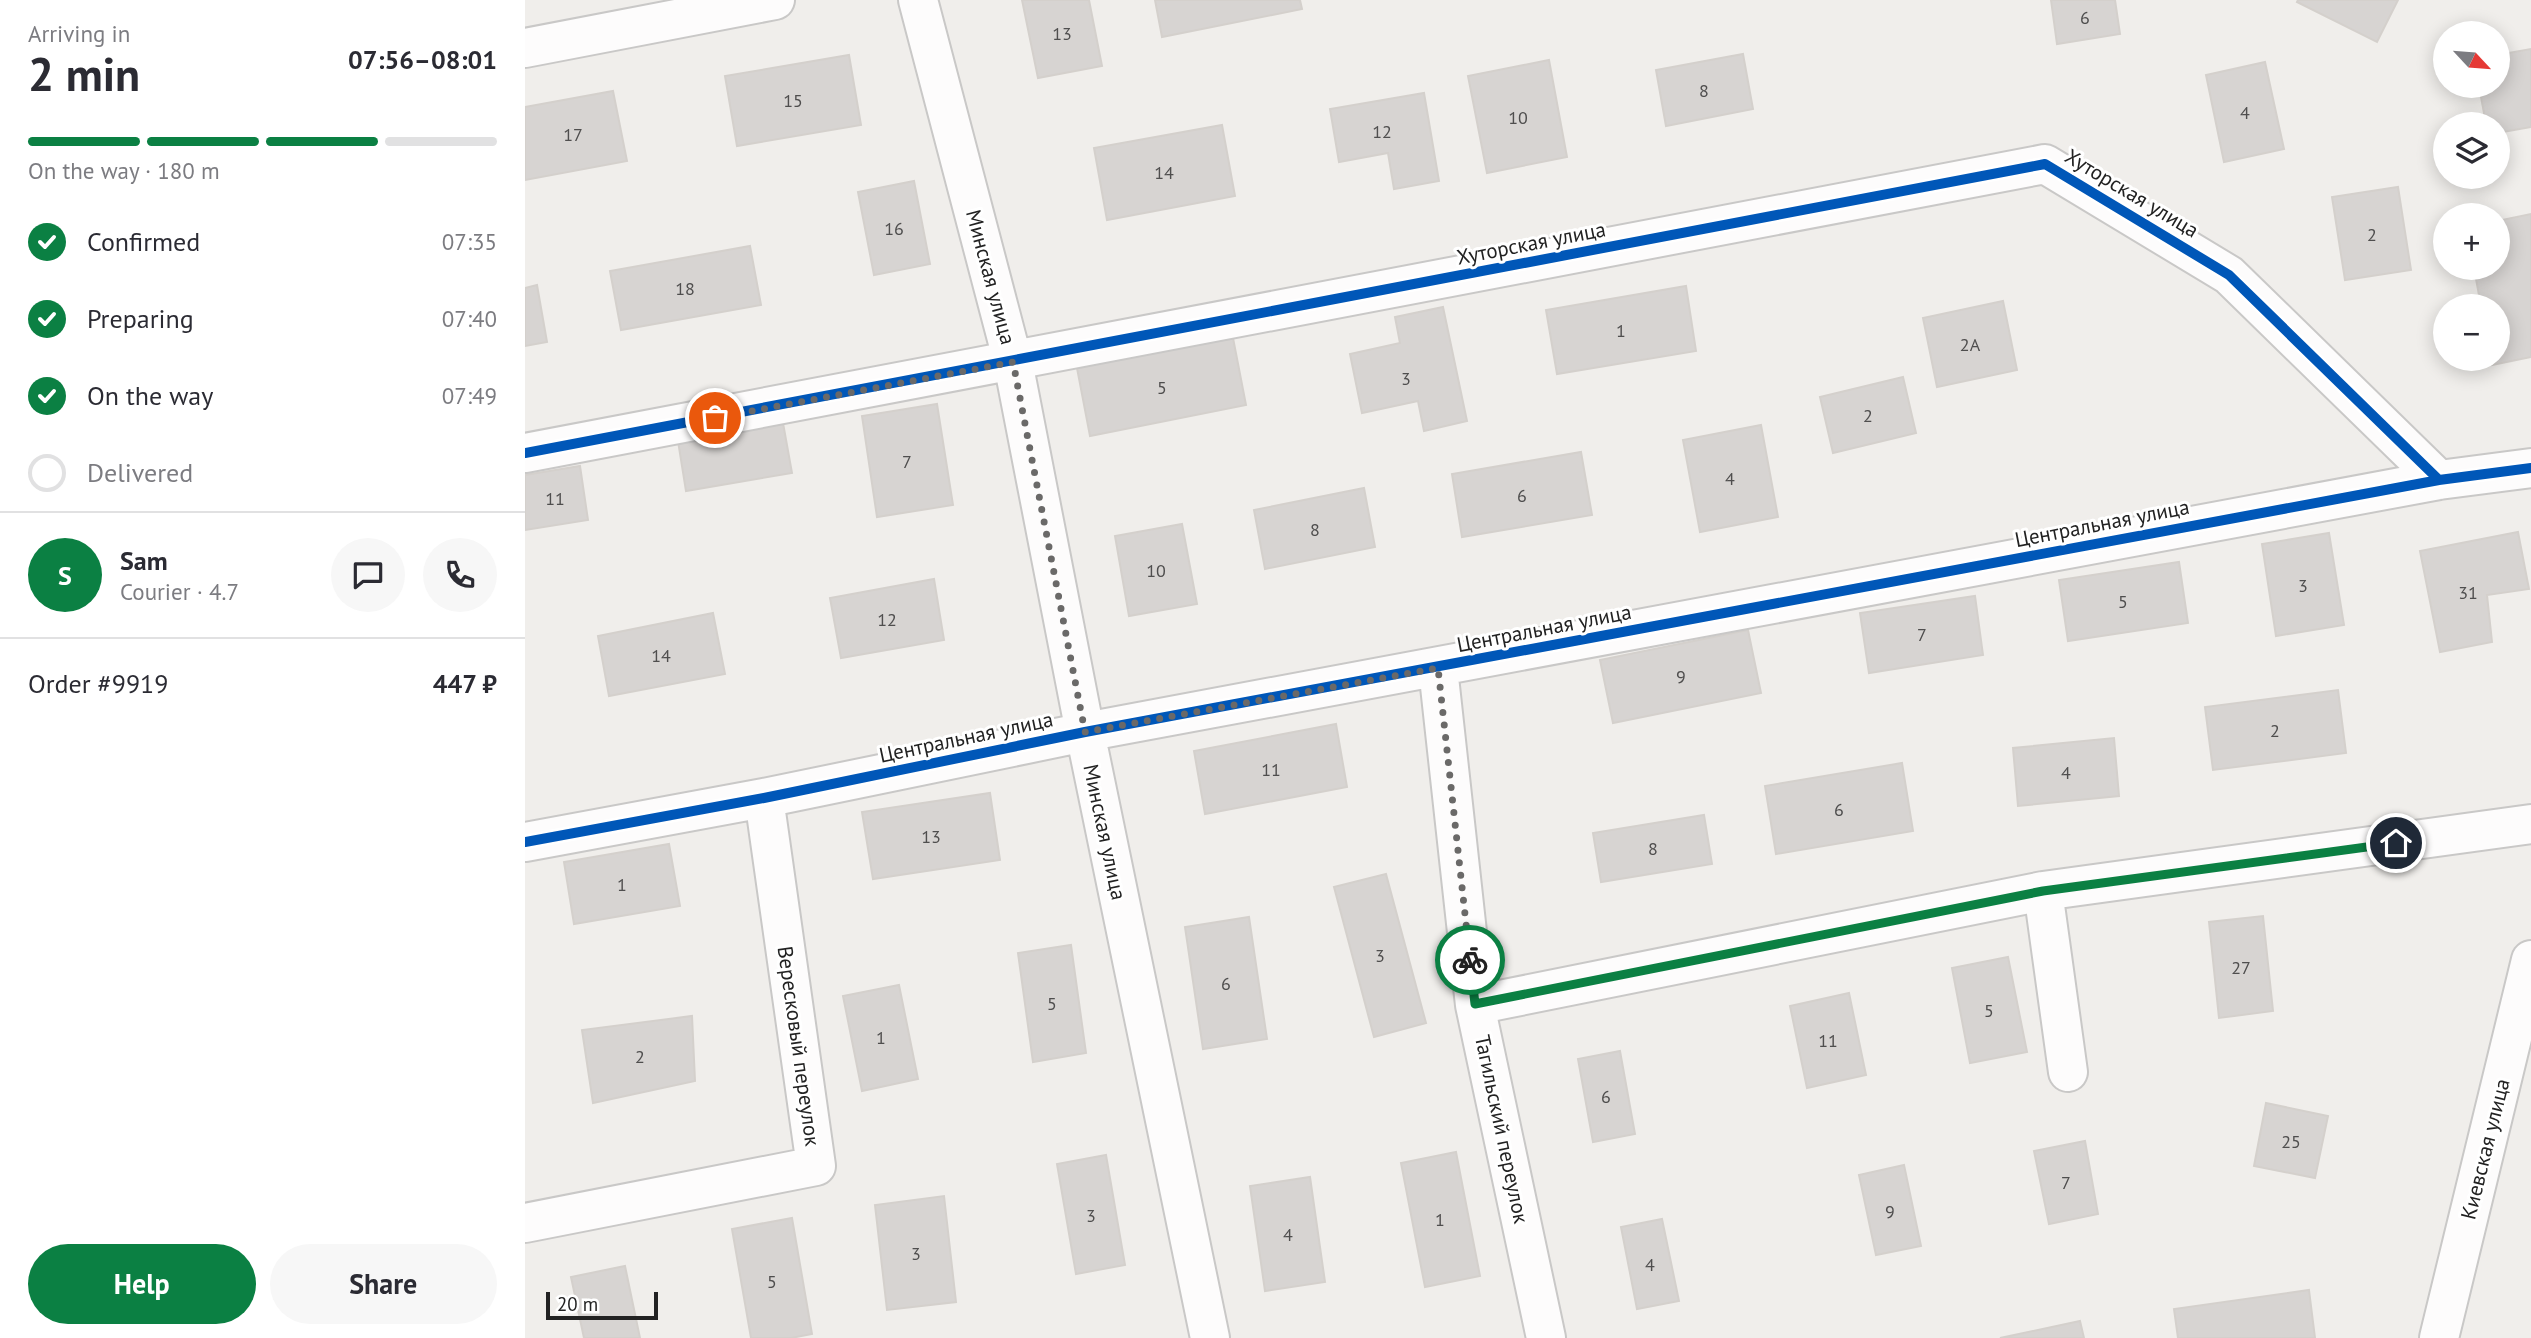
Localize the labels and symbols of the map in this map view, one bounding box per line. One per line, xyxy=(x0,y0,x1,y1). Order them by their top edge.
house number: 6 xyxy=(2080,6,2090,29)
north arrow xyxy=(2433,21,2509,98)
house number: 13 xyxy=(1052,22,1072,45)
house number: 8 xyxy=(1699,79,1709,102)
house number: 15 xyxy=(783,89,803,112)
house number: 4 xyxy=(2240,101,2250,124)
house number: 10 xyxy=(1508,106,1528,129)
house number: 12 xyxy=(1372,120,1392,143)
house number: 17 xyxy=(563,123,583,146)
street label: Хуторская улица xyxy=(2060,142,2204,244)
house number: 14 xyxy=(1154,161,1174,184)
street label: Минская улица xyxy=(960,207,1022,347)
street label: Хуторская улица xyxy=(1454,215,1608,271)
house number: 16 xyxy=(884,217,904,240)
house number: 2 xyxy=(2367,223,2377,246)
house number: 18 xyxy=(675,277,695,300)
house number: 1 xyxy=(1616,319,1626,342)
house number: 2А xyxy=(1960,333,1981,356)
house number: 3 xyxy=(1401,367,1411,390)
house number: 5 xyxy=(1157,376,1167,399)
pin xyxy=(685,388,745,448)
house number: 2 xyxy=(1863,404,1873,427)
house number: 7 xyxy=(902,450,912,473)
house number: 4 xyxy=(1725,467,1735,490)
house number: 6 xyxy=(1517,484,1527,507)
house number: 11 xyxy=(545,487,565,510)
street label: Центральная улица xyxy=(2012,493,2192,553)
house number: 8 xyxy=(1310,518,1320,541)
house number: 10 xyxy=(1146,559,1166,582)
house number: 3 xyxy=(2298,574,2308,597)
house number: 31 xyxy=(2458,581,2478,604)
house number: 5 xyxy=(2118,590,2128,613)
street label: Центральная улица xyxy=(1454,598,1634,658)
house number: 12 xyxy=(877,608,897,631)
house number: 7 xyxy=(1917,623,1927,646)
house number: 14 xyxy=(651,644,671,667)
house number: 9 xyxy=(1676,665,1686,688)
street label: Центральная улица xyxy=(877,705,1055,769)
house number: 2 xyxy=(2270,719,2280,742)
house number: 11 xyxy=(1261,758,1281,781)
house number: 4 xyxy=(2061,761,2071,784)
street label: Минская улица xyxy=(1077,762,1133,902)
house number: 6 xyxy=(1834,798,1844,821)
pin xyxy=(2366,813,2426,873)
house number: 13 xyxy=(921,825,941,848)
house number: 8 xyxy=(1648,837,1658,860)
house number: 1 xyxy=(617,873,627,896)
courier xyxy=(1435,925,1505,995)
street label: Вересковый переулок xyxy=(772,944,826,1148)
house number: 3 xyxy=(1375,944,1385,967)
house number: 27 xyxy=(2231,956,2251,979)
house number: 6 xyxy=(1221,972,1231,995)
house number: 5 xyxy=(1047,992,1057,1015)
house number: 5 xyxy=(1984,999,1994,1022)
house number: 1 xyxy=(876,1026,886,1049)
house number: 11 xyxy=(1818,1029,1838,1052)
street label: Тагильский переулок xyxy=(1469,1032,1535,1226)
house number: 2 xyxy=(635,1045,645,1068)
street label: Киевская улица xyxy=(2454,1076,2516,1222)
house number: 6 xyxy=(1601,1085,1611,1108)
house number: 25 xyxy=(2281,1130,2301,1153)
house number: 7 xyxy=(2061,1171,2071,1194)
house number: 9 xyxy=(1885,1200,1895,1223)
house number: 3 xyxy=(1086,1204,1096,1227)
house number: 1 xyxy=(1435,1208,1445,1231)
house number: 4 xyxy=(1283,1223,1293,1246)
house number: 3 xyxy=(911,1242,921,1265)
house number: 4 xyxy=(1645,1253,1655,1276)
house number: 5 xyxy=(767,1270,777,1293)
scale bar xyxy=(546,1289,658,1321)

